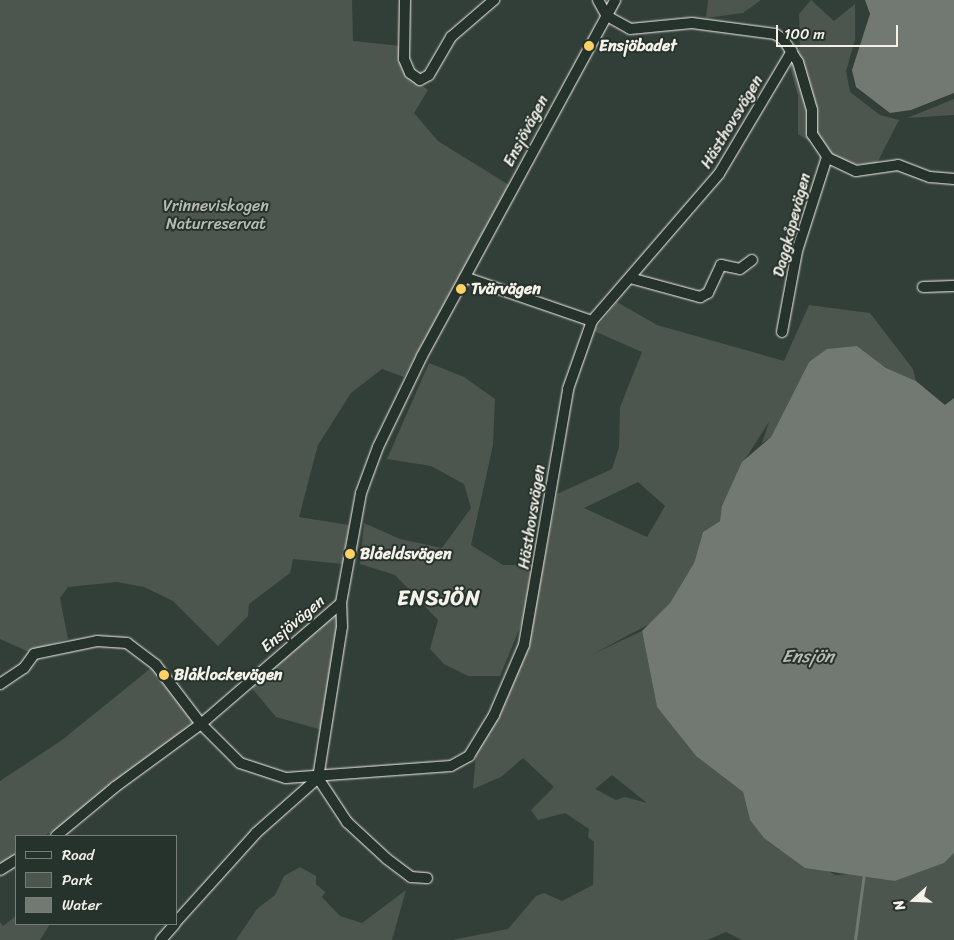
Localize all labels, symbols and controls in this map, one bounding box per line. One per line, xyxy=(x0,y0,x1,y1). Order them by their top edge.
scale bar xyxy=(779,15,902,47)
text: 100 m xyxy=(784,21,825,47)
place label: Ensjöbadet xyxy=(599,36,677,56)
marker: Ensjöbadet xyxy=(583,40,595,52)
street label: Hästhovsvägen xyxy=(697,72,767,172)
street label: Ensjövägen xyxy=(499,92,553,170)
street label: Daggkåpevägen xyxy=(769,171,815,279)
park label: Vrinneviskogen Naturreservat xyxy=(163,196,269,234)
place label: Tvärvägen xyxy=(471,279,541,299)
marker: Tvärvägen xyxy=(455,283,467,295)
street label: Hästhovsvägen xyxy=(514,463,550,571)
place label: Blåeldsvägen xyxy=(360,544,452,564)
marker: Blåeldsvägen xyxy=(344,548,356,560)
district label: ENSJÖN xyxy=(397,585,481,611)
street label: Ensjövägen xyxy=(257,592,329,656)
water label: Ensjön xyxy=(782,645,834,667)
place label: Blåklockevägen xyxy=(174,665,282,685)
marker: Blåklockevägen xyxy=(158,669,170,681)
legend xyxy=(15,835,178,925)
text: Road xyxy=(62,842,94,868)
text: Park xyxy=(62,867,93,893)
north arrow xyxy=(889,875,939,925)
text: Water xyxy=(62,892,102,918)
text: N xyxy=(886,896,913,914)

